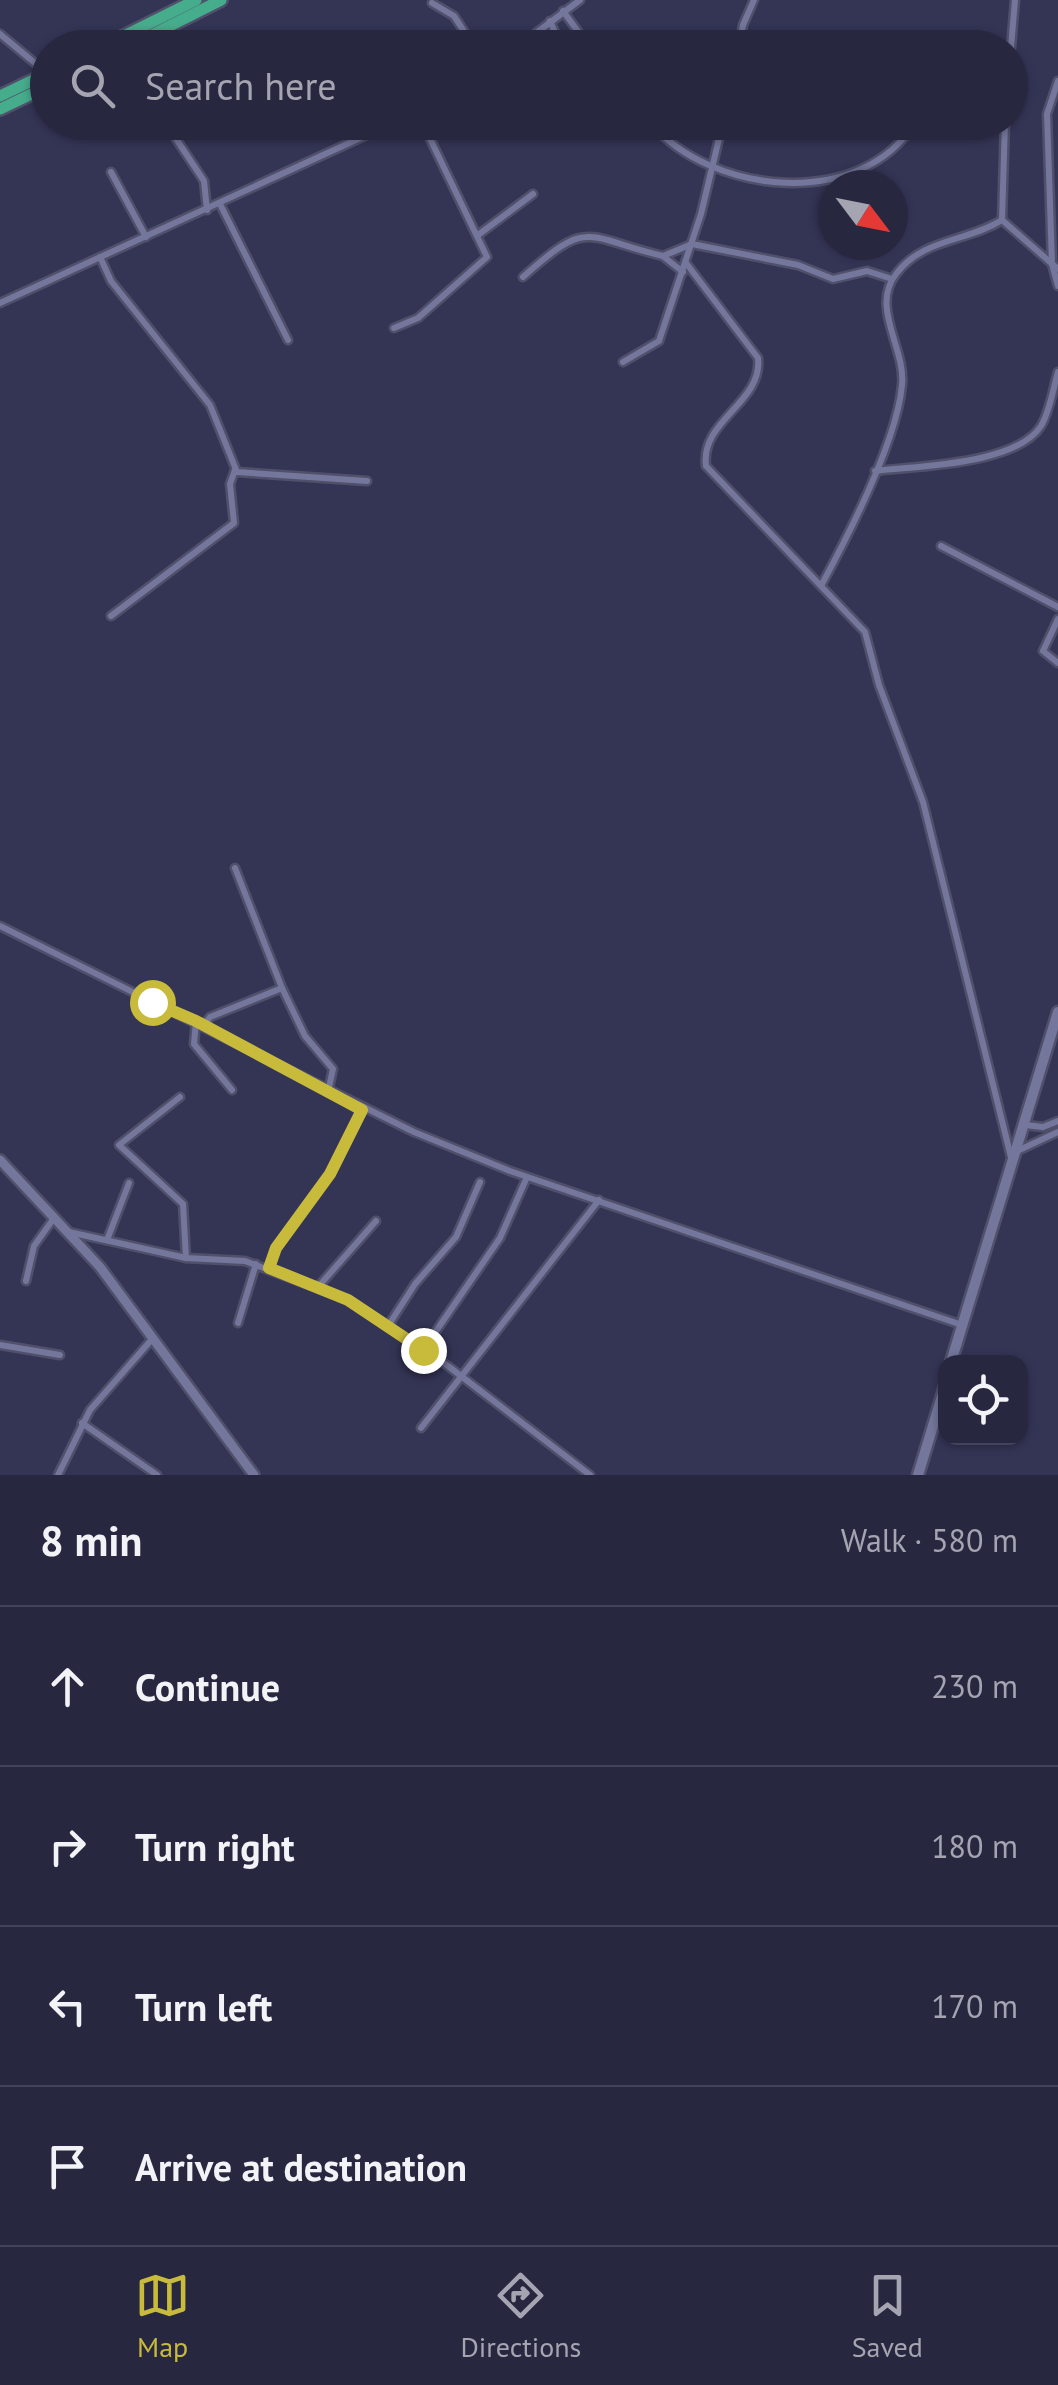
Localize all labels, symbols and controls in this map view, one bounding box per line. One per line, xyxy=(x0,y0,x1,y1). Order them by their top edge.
search box xyxy=(30,30,1028,140)
icon: search xyxy=(65,58,120,113)
text: Search here xyxy=(145,61,337,110)
north arrow xyxy=(818,170,908,260)
route start xyxy=(130,980,176,1026)
route end xyxy=(401,1328,447,1374)
map controls xyxy=(938,1355,1028,1445)
button: locate xyxy=(938,1355,1028,1445)
text: 8 min xyxy=(40,1513,142,1568)
text: Walk · 580 m xyxy=(841,1519,1018,1561)
icon: ahead xyxy=(40,1659,95,1714)
text: Continue xyxy=(135,1662,280,1711)
text: 230 m xyxy=(931,1665,1018,1707)
icon: right xyxy=(40,1819,95,1874)
text: Turn right xyxy=(135,1822,295,1871)
text: 180 m xyxy=(931,1825,1018,1867)
icon: left xyxy=(40,1979,95,2034)
text: Turn left xyxy=(135,1982,272,2031)
text: 170 m xyxy=(931,1985,1018,2027)
icon: arrive xyxy=(40,2139,95,2194)
text: Arrive at destination xyxy=(135,2142,467,2191)
tab: Map xyxy=(135,2268,190,2365)
tab: Directions xyxy=(460,2268,581,2365)
tab: Saved xyxy=(852,2268,923,2365)

